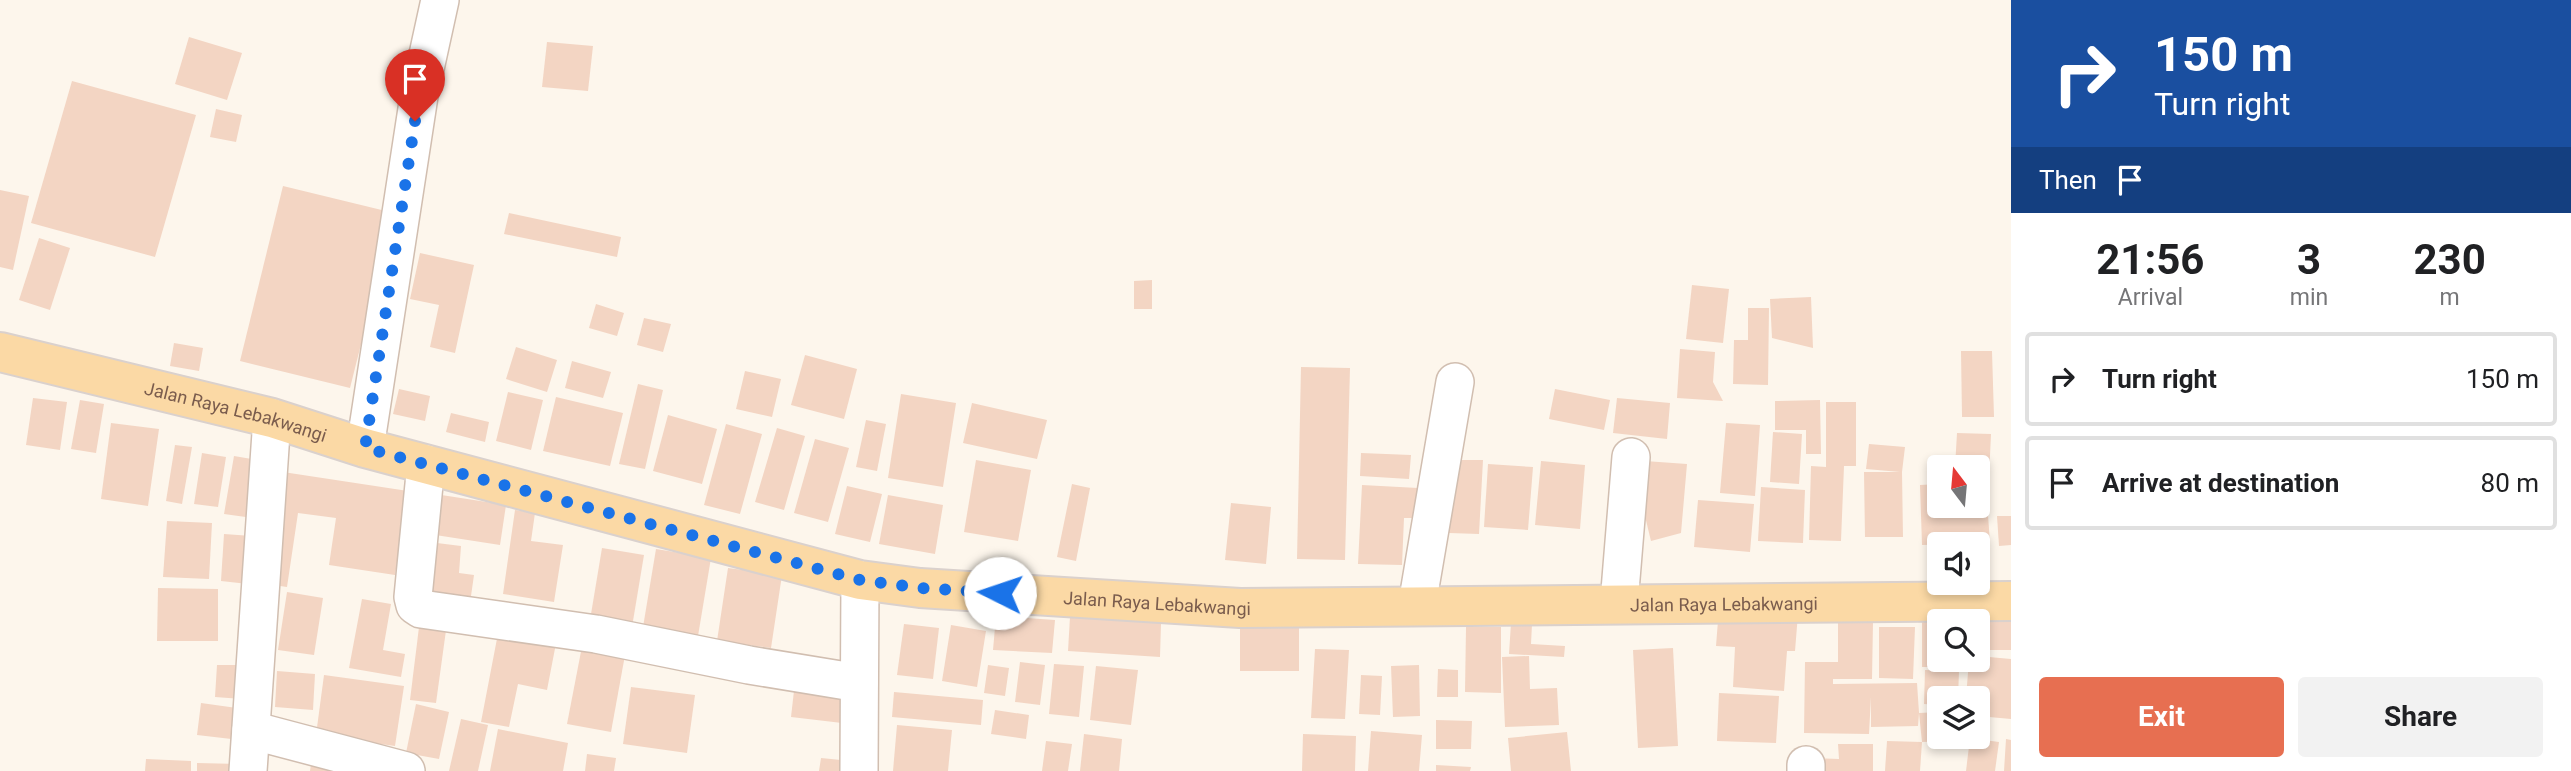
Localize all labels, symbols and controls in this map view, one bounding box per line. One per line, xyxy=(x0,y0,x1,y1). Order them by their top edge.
text: 150 m xyxy=(2154,26,2293,83)
icon: right xyxy=(2039,28,2130,119)
pin xyxy=(385,49,445,121)
icon: arrive xyxy=(396,60,434,98)
text: Turn right xyxy=(2154,85,2290,123)
icon: arrive xyxy=(2111,161,2149,199)
text: Then xyxy=(2039,165,2097,195)
text: 21:56 xyxy=(2096,235,2204,284)
text: 3 xyxy=(2297,235,2321,284)
text: 230 xyxy=(2413,235,2486,284)
text: Arrival xyxy=(2118,284,2183,311)
text: min xyxy=(2290,284,2328,311)
text: m xyxy=(2440,284,2460,311)
icon: right xyxy=(2043,360,2081,398)
text: Turn right xyxy=(2102,364,2217,394)
text: 150 m xyxy=(2466,364,2539,394)
street label: Jalan Raya Lebakwangi xyxy=(142,377,329,445)
north arrow xyxy=(1927,455,1990,518)
map controls xyxy=(1927,455,1990,749)
icon: arrive xyxy=(2043,464,2081,502)
text: Arrive at destination xyxy=(2102,468,2339,498)
text: 80 m xyxy=(2481,468,2539,498)
button: sound xyxy=(1927,532,1990,595)
position arrow xyxy=(963,556,1037,630)
street label: Jalan Raya Lebakwangi xyxy=(1063,586,1251,619)
street label: Jalan Raya Lebakwangi xyxy=(1630,592,1818,615)
button: search xyxy=(1927,609,1990,672)
button: Exit xyxy=(2039,677,2284,757)
button: Share xyxy=(2298,677,2543,757)
button: layers xyxy=(1927,686,1990,749)

